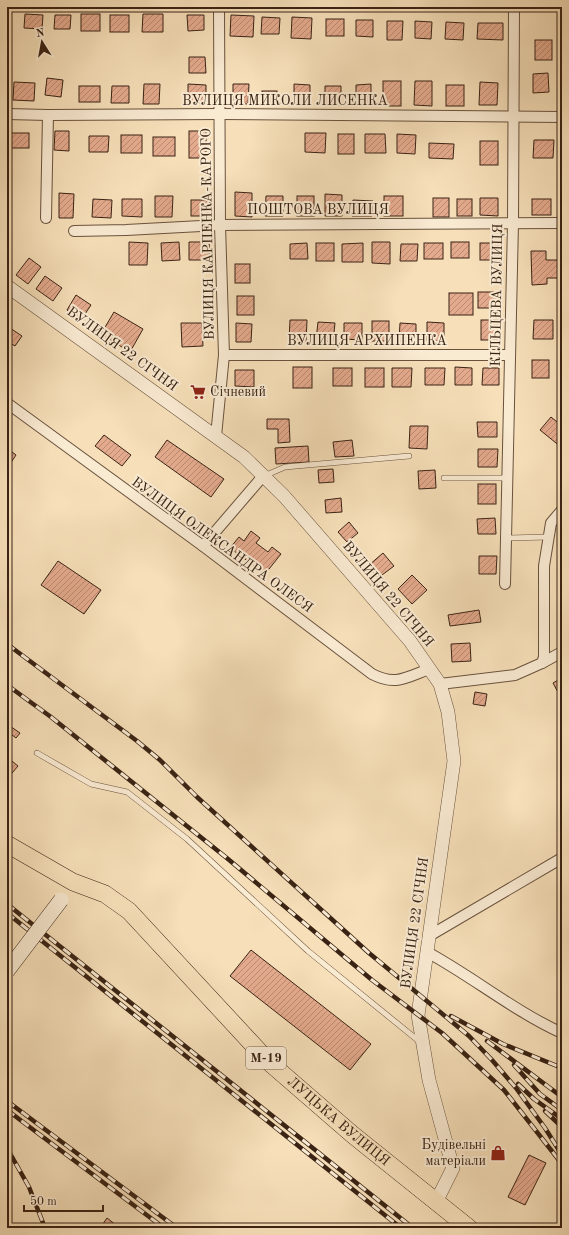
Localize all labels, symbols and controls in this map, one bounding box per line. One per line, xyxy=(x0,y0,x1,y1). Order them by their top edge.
north arrow xyxy=(22,22,62,62)
text: N xyxy=(35,27,46,40)
street label: ВУЛИЦЯ МИКОЛИ ЛИСЕНКА xyxy=(182,94,388,108)
street label: ВУЛИЦЯ КАРПЕНКА-КАРОГО xyxy=(199,128,217,340)
street label: ПОШТОВА ВУЛИЦЯ xyxy=(247,203,389,217)
street label: КІЛЬЦЕВА ВУЛИЦЯ xyxy=(489,223,505,367)
street label: ВУЛИЦЯ 22 СІЧНЯ xyxy=(64,304,180,394)
street label: ВУЛИЦЯ АРХИПЕНКА xyxy=(287,334,447,348)
supermarket icon: Січневий xyxy=(189,383,207,401)
place label: Січневий xyxy=(210,385,266,399)
street label: ВУЛИЦЯ ОЛЕКСАНДРА ОЛЕСЯ xyxy=(129,475,315,615)
street label: ВУЛИЦЯ 22 СІЧНЯ xyxy=(340,539,436,649)
street label: ВУЛИЦЯ 22 СІЧНЯ xyxy=(399,856,431,990)
road number: М-19 xyxy=(246,1047,286,1069)
street label: ЛУЦЬКА ВУЛИЦЯ xyxy=(284,1074,392,1168)
place label: Будівельні матеріали xyxy=(421,1138,486,1168)
shop icon: Будівельні матеріали xyxy=(489,1144,507,1162)
scale bar xyxy=(24,1187,103,1213)
text: 50 m xyxy=(30,1195,57,1208)

